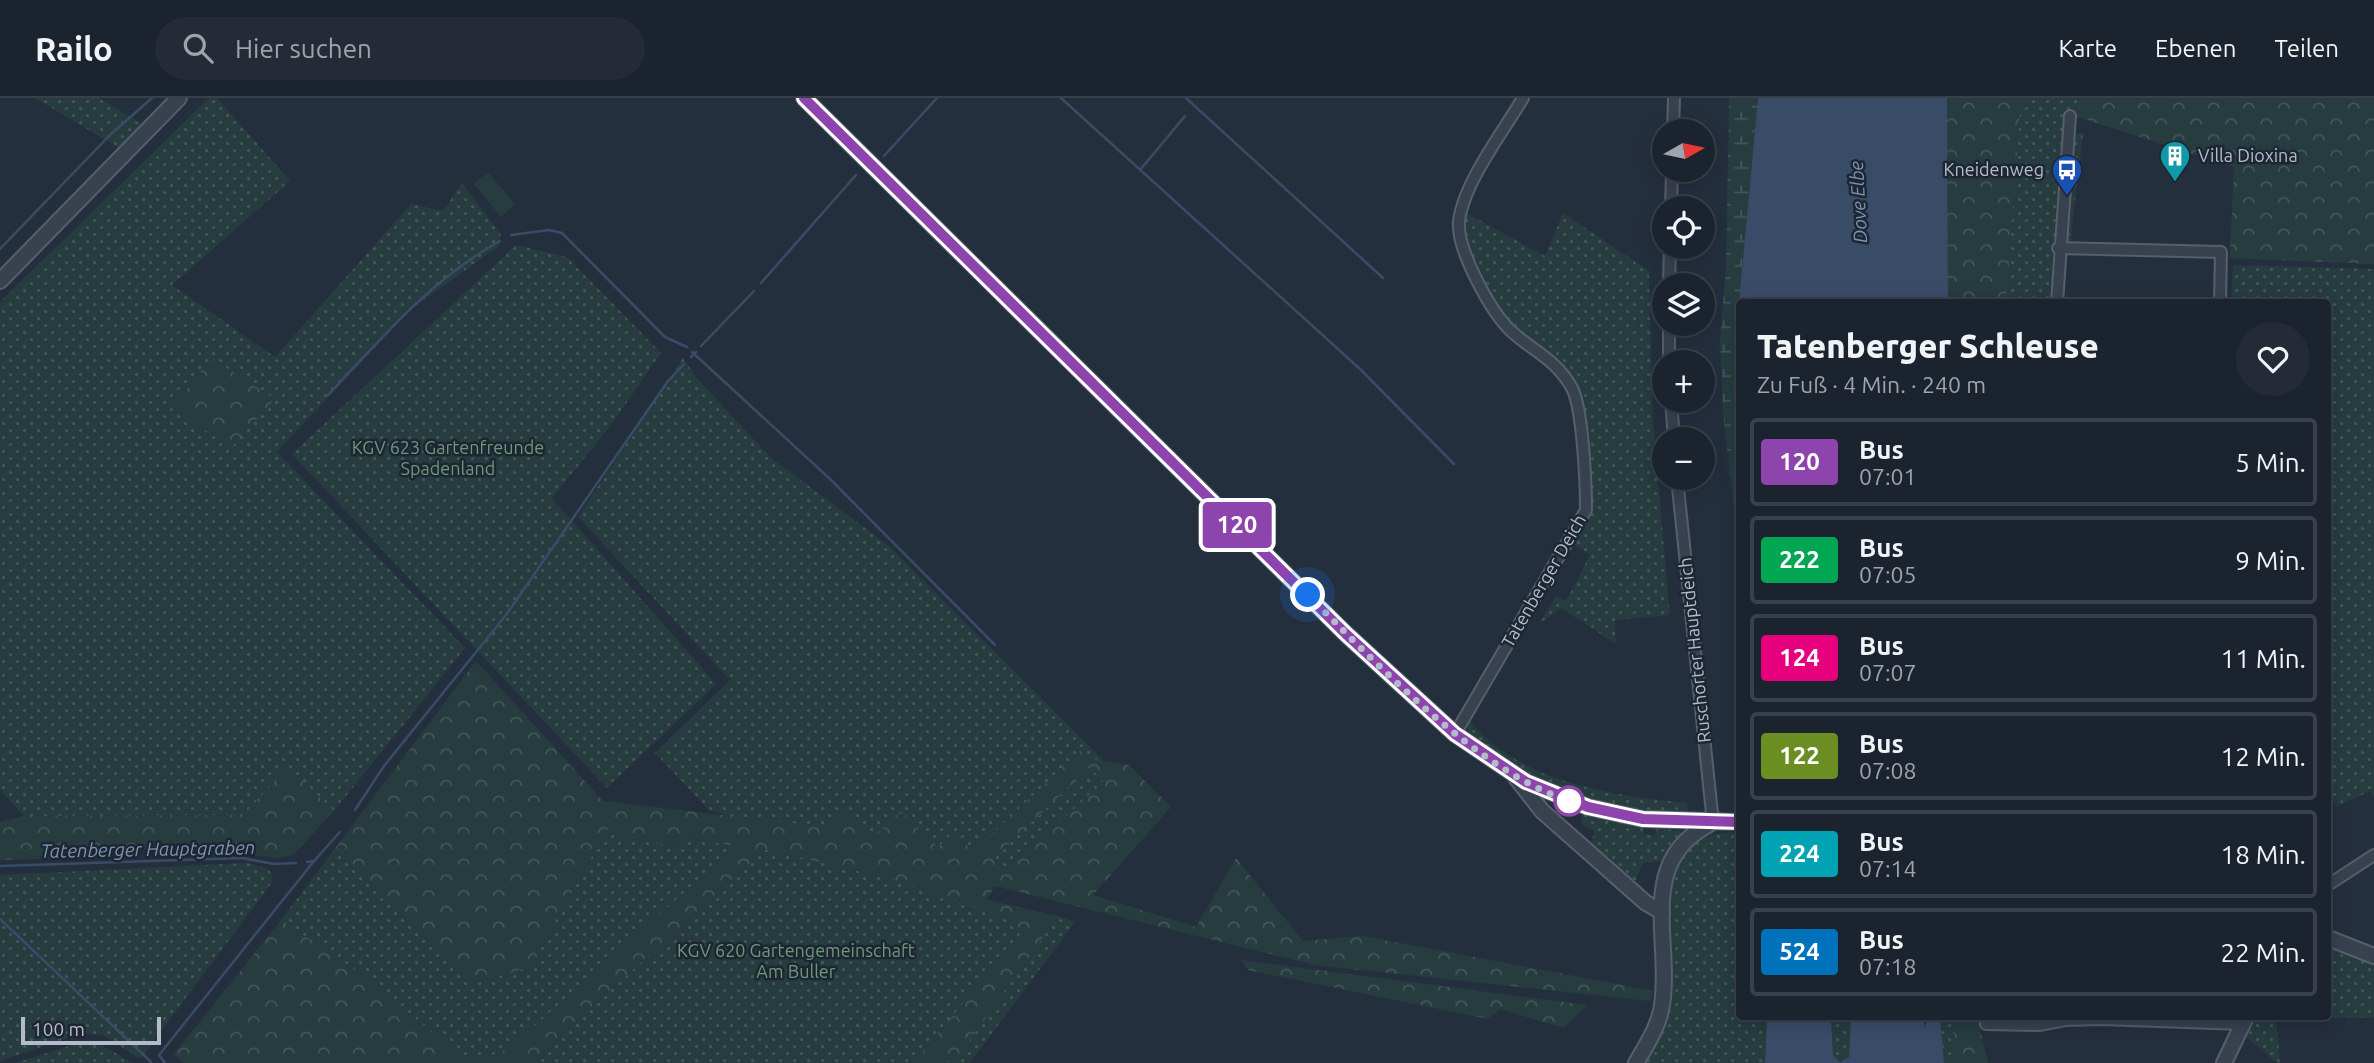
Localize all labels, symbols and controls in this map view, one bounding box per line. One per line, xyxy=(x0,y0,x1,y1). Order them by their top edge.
search box xyxy=(155,17,645,80)
icon: search xyxy=(179,29,217,67)
text: Railo xyxy=(35,30,113,67)
text: Hier suchen xyxy=(235,34,372,63)
text: Karte xyxy=(2058,35,2117,62)
text: Ebenen xyxy=(2155,35,2236,62)
text: Teilen xyxy=(2274,35,2339,62)
north arrow xyxy=(1652,119,1715,182)
map controls xyxy=(1652,119,1715,490)
building icon: Villa Dioxina xyxy=(2158,139,2192,183)
place label: Villa Dioxina xyxy=(2198,145,2298,165)
bus stop icon: Kneidenweg xyxy=(2050,153,2084,197)
place label: Kneidenweg xyxy=(1943,159,2044,179)
water label: Dove Elbe xyxy=(1845,160,1871,244)
button: locate xyxy=(1652,196,1715,259)
button: layers xyxy=(1652,273,1715,336)
button: heart xyxy=(2236,322,2310,396)
text: Tatenberger Schleuse xyxy=(1757,327,2099,364)
button: + xyxy=(1652,350,1715,413)
text: Zu Fuß · 4 Min. · 240 m xyxy=(1757,372,1986,397)
button: − xyxy=(1652,427,1715,490)
text: Bus xyxy=(1859,435,1904,464)
park label: KGV 623 Gartenfreunde Spadenland xyxy=(352,437,544,478)
text: 120 xyxy=(1779,448,1820,475)
text: 5 Min. xyxy=(2235,448,2306,477)
text: 07:01 xyxy=(1859,464,1917,489)
line badge: 120 xyxy=(1197,502,1277,548)
text: 120 xyxy=(1217,511,1257,538)
street label: Tatenberger Deich xyxy=(1497,511,1589,650)
text: Bus xyxy=(1859,533,1904,562)
text: 222 xyxy=(1779,546,1820,573)
text: 9 Min. xyxy=(2235,546,2306,575)
street label: Ruschorter Hauptdeich xyxy=(1674,556,1714,744)
text: 07:05 xyxy=(1859,562,1917,587)
your location xyxy=(1290,577,1325,612)
text: Bus xyxy=(1859,631,1904,660)
text: 124 xyxy=(1779,644,1820,671)
text: 11 Min. xyxy=(2221,644,2306,673)
text: 07:07 xyxy=(1859,660,1917,685)
text: Bus xyxy=(1859,729,1904,758)
text: 122 xyxy=(1779,742,1820,769)
text: 12 Min. xyxy=(2221,742,2306,771)
text: 07:08 xyxy=(1859,758,1917,783)
unlabelled marker xyxy=(1554,786,1584,816)
text: Bus xyxy=(1859,827,1904,856)
water label: Tatenberger Hauptgraben xyxy=(40,836,256,862)
text: 224 xyxy=(1779,840,1820,867)
text: 18 Min. xyxy=(2221,840,2306,869)
text: 07:14 xyxy=(1859,856,1917,881)
text: Bus xyxy=(1859,925,1904,954)
text: 524 xyxy=(1779,938,1820,965)
text: 22 Min. xyxy=(2221,938,2306,967)
park label: KGV 620 Gartengemeinschaft Am Buller xyxy=(677,940,915,981)
text: 07:18 xyxy=(1859,954,1917,979)
scale bar xyxy=(21,1014,161,1046)
text: 100 m xyxy=(32,1018,85,1040)

